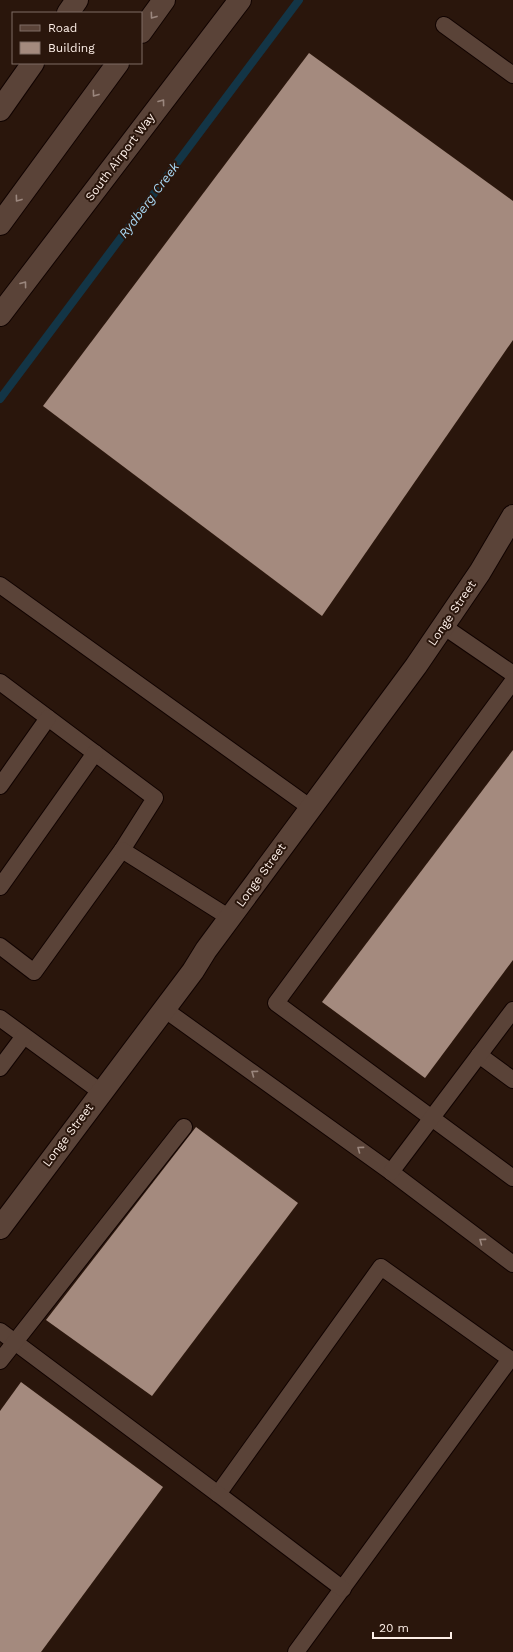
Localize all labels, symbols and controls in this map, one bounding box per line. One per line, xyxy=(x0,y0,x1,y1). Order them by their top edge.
legend xyxy=(12,12,142,64)
one-way arrow xyxy=(150,12,158,19)
text: Road xyxy=(48,21,77,35)
text: Building xyxy=(48,41,95,55)
one-way arrow xyxy=(93,90,100,97)
one-way arrow xyxy=(157,100,164,107)
street label: South Airport Way xyxy=(82,110,158,204)
water label: Rydberg Creek xyxy=(116,159,183,241)
one-way arrow xyxy=(16,195,23,202)
one-way arrow xyxy=(19,281,26,288)
street label: Longe Street xyxy=(425,578,479,648)
street label: Longe Street xyxy=(233,840,289,910)
one-way arrow xyxy=(251,1071,258,1078)
street label: Longe Street xyxy=(40,1101,96,1169)
one-way arrow xyxy=(357,1147,364,1154)
one-way arrow xyxy=(479,1239,486,1246)
scale bar xyxy=(373,1614,451,1640)
text: 20 m xyxy=(379,1621,409,1635)

